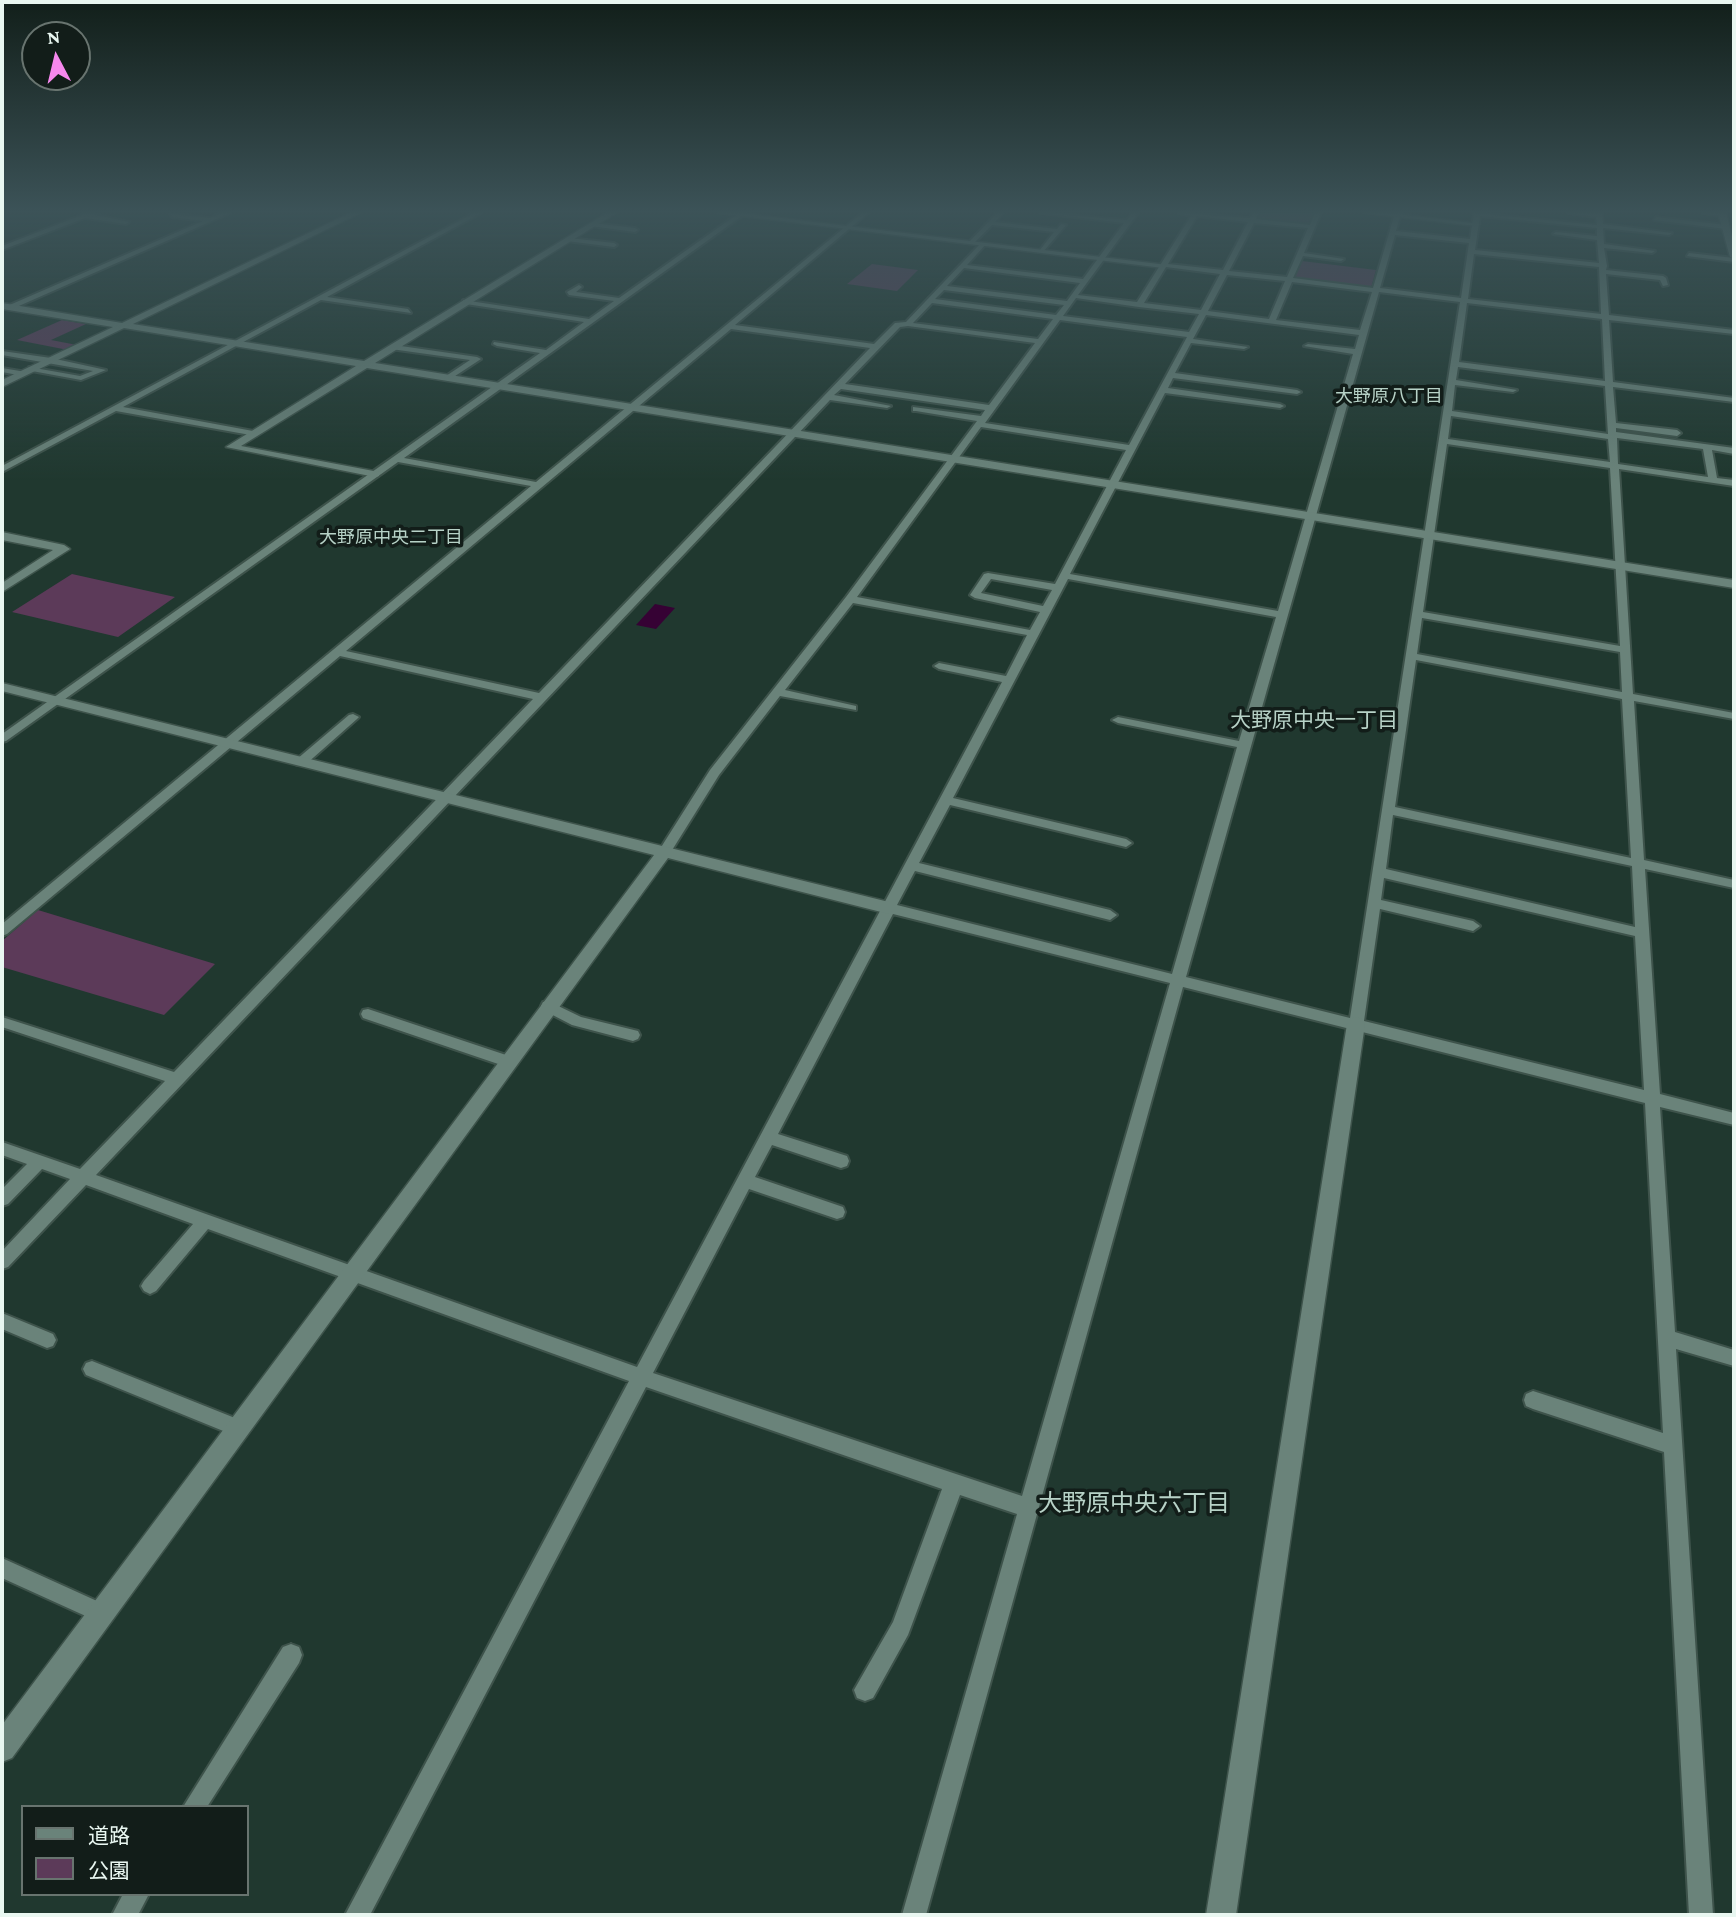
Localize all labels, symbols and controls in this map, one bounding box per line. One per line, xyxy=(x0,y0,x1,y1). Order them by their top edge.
north arrow xyxy=(21,21,91,91)
text: N xyxy=(46,25,61,48)
district label: 大野原八丁目 xyxy=(1335,385,1443,407)
district label: 大野原中央二丁目 xyxy=(319,526,463,548)
district label: 大野原中央一丁目 xyxy=(1230,708,1398,734)
district label: 大野原中央六丁目 xyxy=(1038,1490,1230,1518)
legend xyxy=(21,1805,248,1896)
text: 道路 xyxy=(88,1824,130,1848)
text: 公園 xyxy=(88,1859,130,1883)

